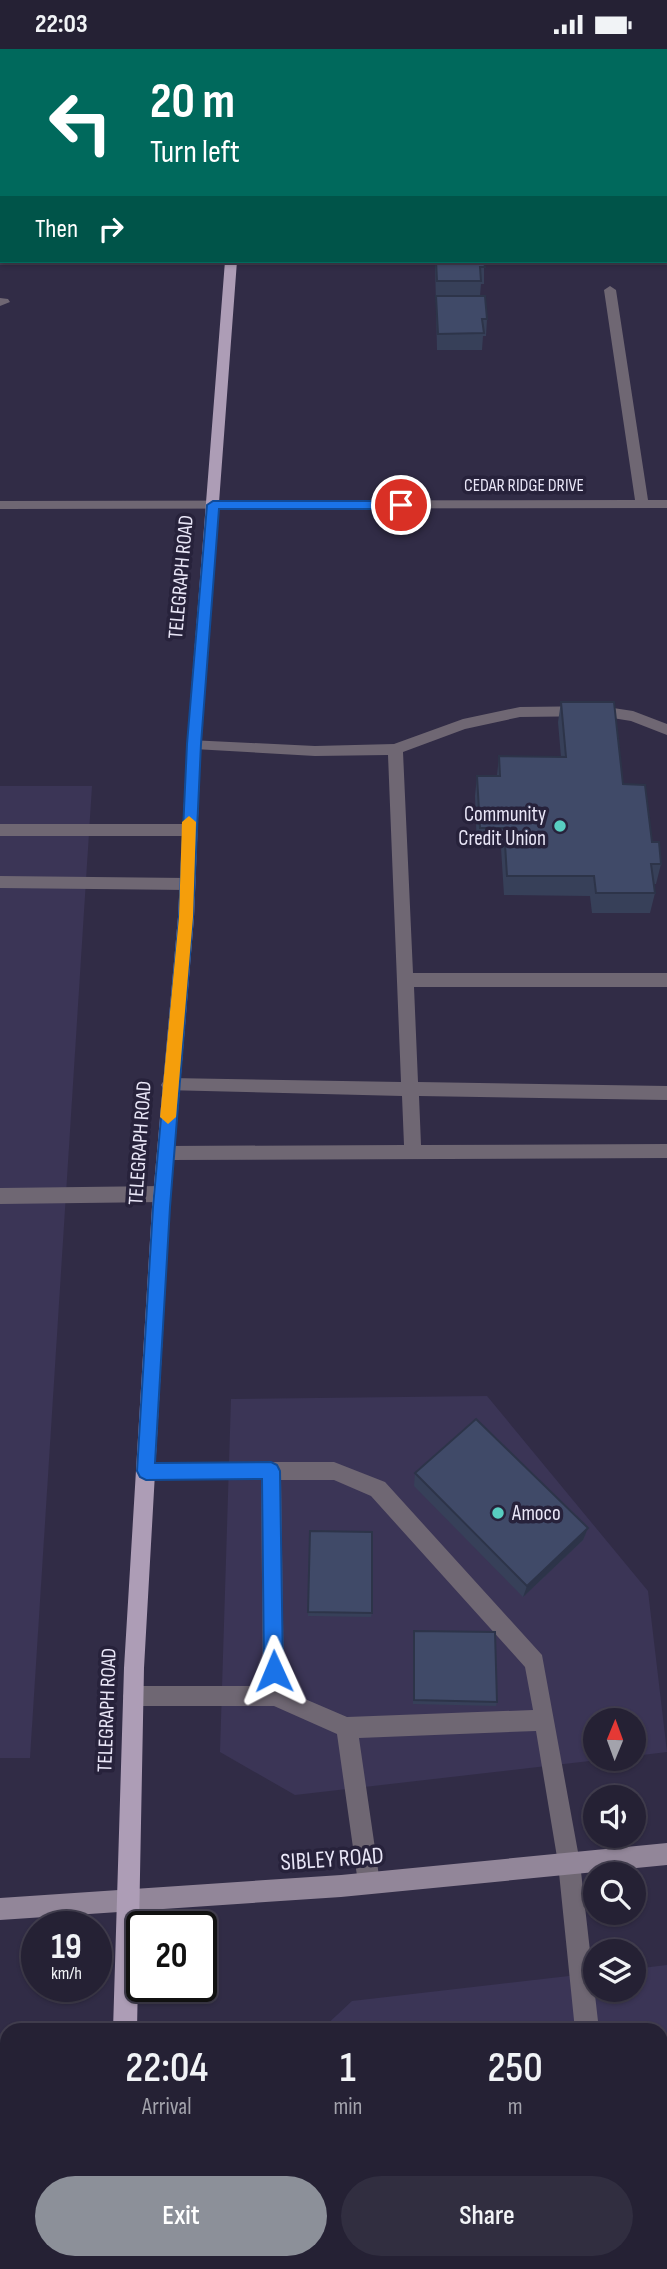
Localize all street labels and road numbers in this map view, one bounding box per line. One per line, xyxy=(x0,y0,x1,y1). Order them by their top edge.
street label: CEDAR RIDGE DRIVE xyxy=(464,475,584,496)
street label: TELEGRAPH ROAD xyxy=(163,514,199,640)
street label: TELEGRAPH ROAD xyxy=(123,1080,157,1206)
street label: TELEGRAPH ROAD xyxy=(92,1647,122,1773)
street label: SIBLEY ROAD xyxy=(280,1841,384,1877)

